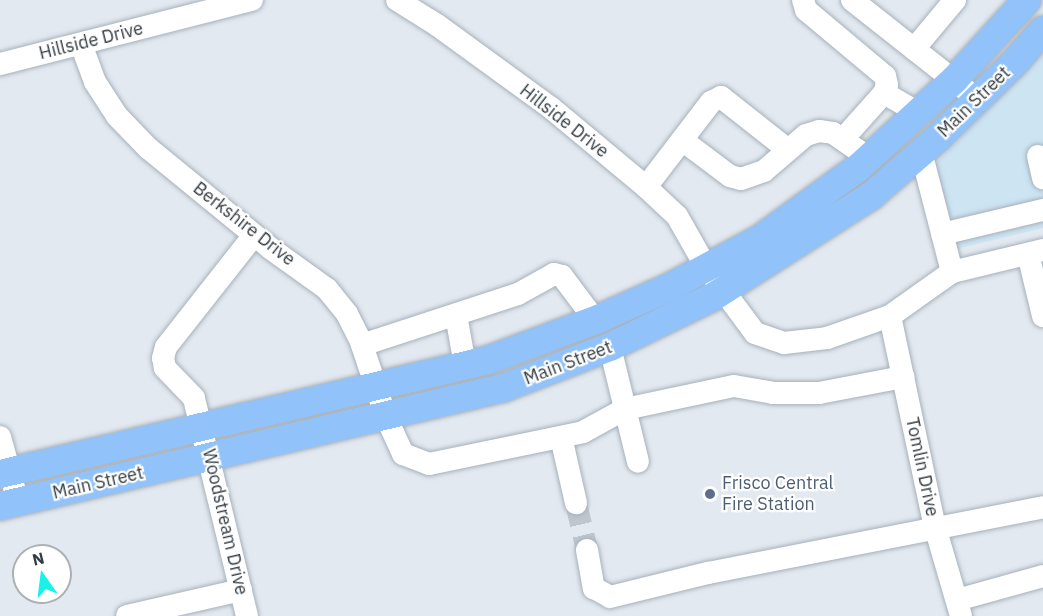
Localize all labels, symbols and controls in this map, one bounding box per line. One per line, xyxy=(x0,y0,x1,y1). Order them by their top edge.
street label: Hillside Drive xyxy=(37,18,145,64)
street label: Main Street xyxy=(933,62,1015,142)
street label: Hillside Drive xyxy=(515,80,613,162)
street label: Berkshire Drive xyxy=(189,177,299,271)
street label: Main Street xyxy=(521,336,615,390)
street label: Tomlin Drive xyxy=(901,416,943,518)
street label: Woodstream Drive xyxy=(198,447,252,597)
street label: Main Street xyxy=(50,462,146,504)
place label: Frisco Central Fire Station xyxy=(722,473,833,516)
marker: Frisco Central Fire Station xyxy=(703,487,717,501)
north arrow xyxy=(12,544,72,604)
text: N xyxy=(30,547,46,570)

